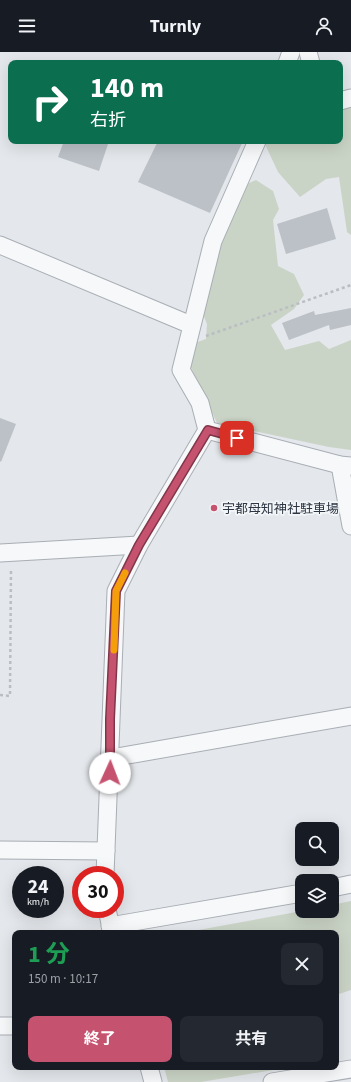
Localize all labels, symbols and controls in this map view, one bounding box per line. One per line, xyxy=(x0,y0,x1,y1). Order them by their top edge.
text: Turnly xyxy=(150,14,201,39)
icon: menu xyxy=(16,15,38,37)
icon: person xyxy=(313,15,335,37)
text: 140 m xyxy=(90,68,164,108)
icon: right xyxy=(24,76,76,128)
text: 右折 xyxy=(90,108,126,133)
pin xyxy=(220,421,254,455)
icon: arrive xyxy=(226,427,248,449)
place label: 宇都母知神社駐車場 xyxy=(222,500,339,518)
marker: 宇都母知神社駐車場 xyxy=(209,503,219,513)
position arrow xyxy=(89,752,131,794)
map controls xyxy=(295,822,339,918)
button: search xyxy=(295,822,339,866)
speed limit sign: 30 xyxy=(72,866,124,918)
text: 24 xyxy=(27,873,49,901)
button: layers xyxy=(295,874,339,918)
text: km/h xyxy=(27,895,49,909)
text: 1 分 xyxy=(28,937,69,972)
button: close xyxy=(281,943,323,985)
text: 150 m · 10:17 xyxy=(28,970,98,988)
button: 終了 xyxy=(28,1016,172,1062)
button: 共有 xyxy=(180,1016,323,1062)

